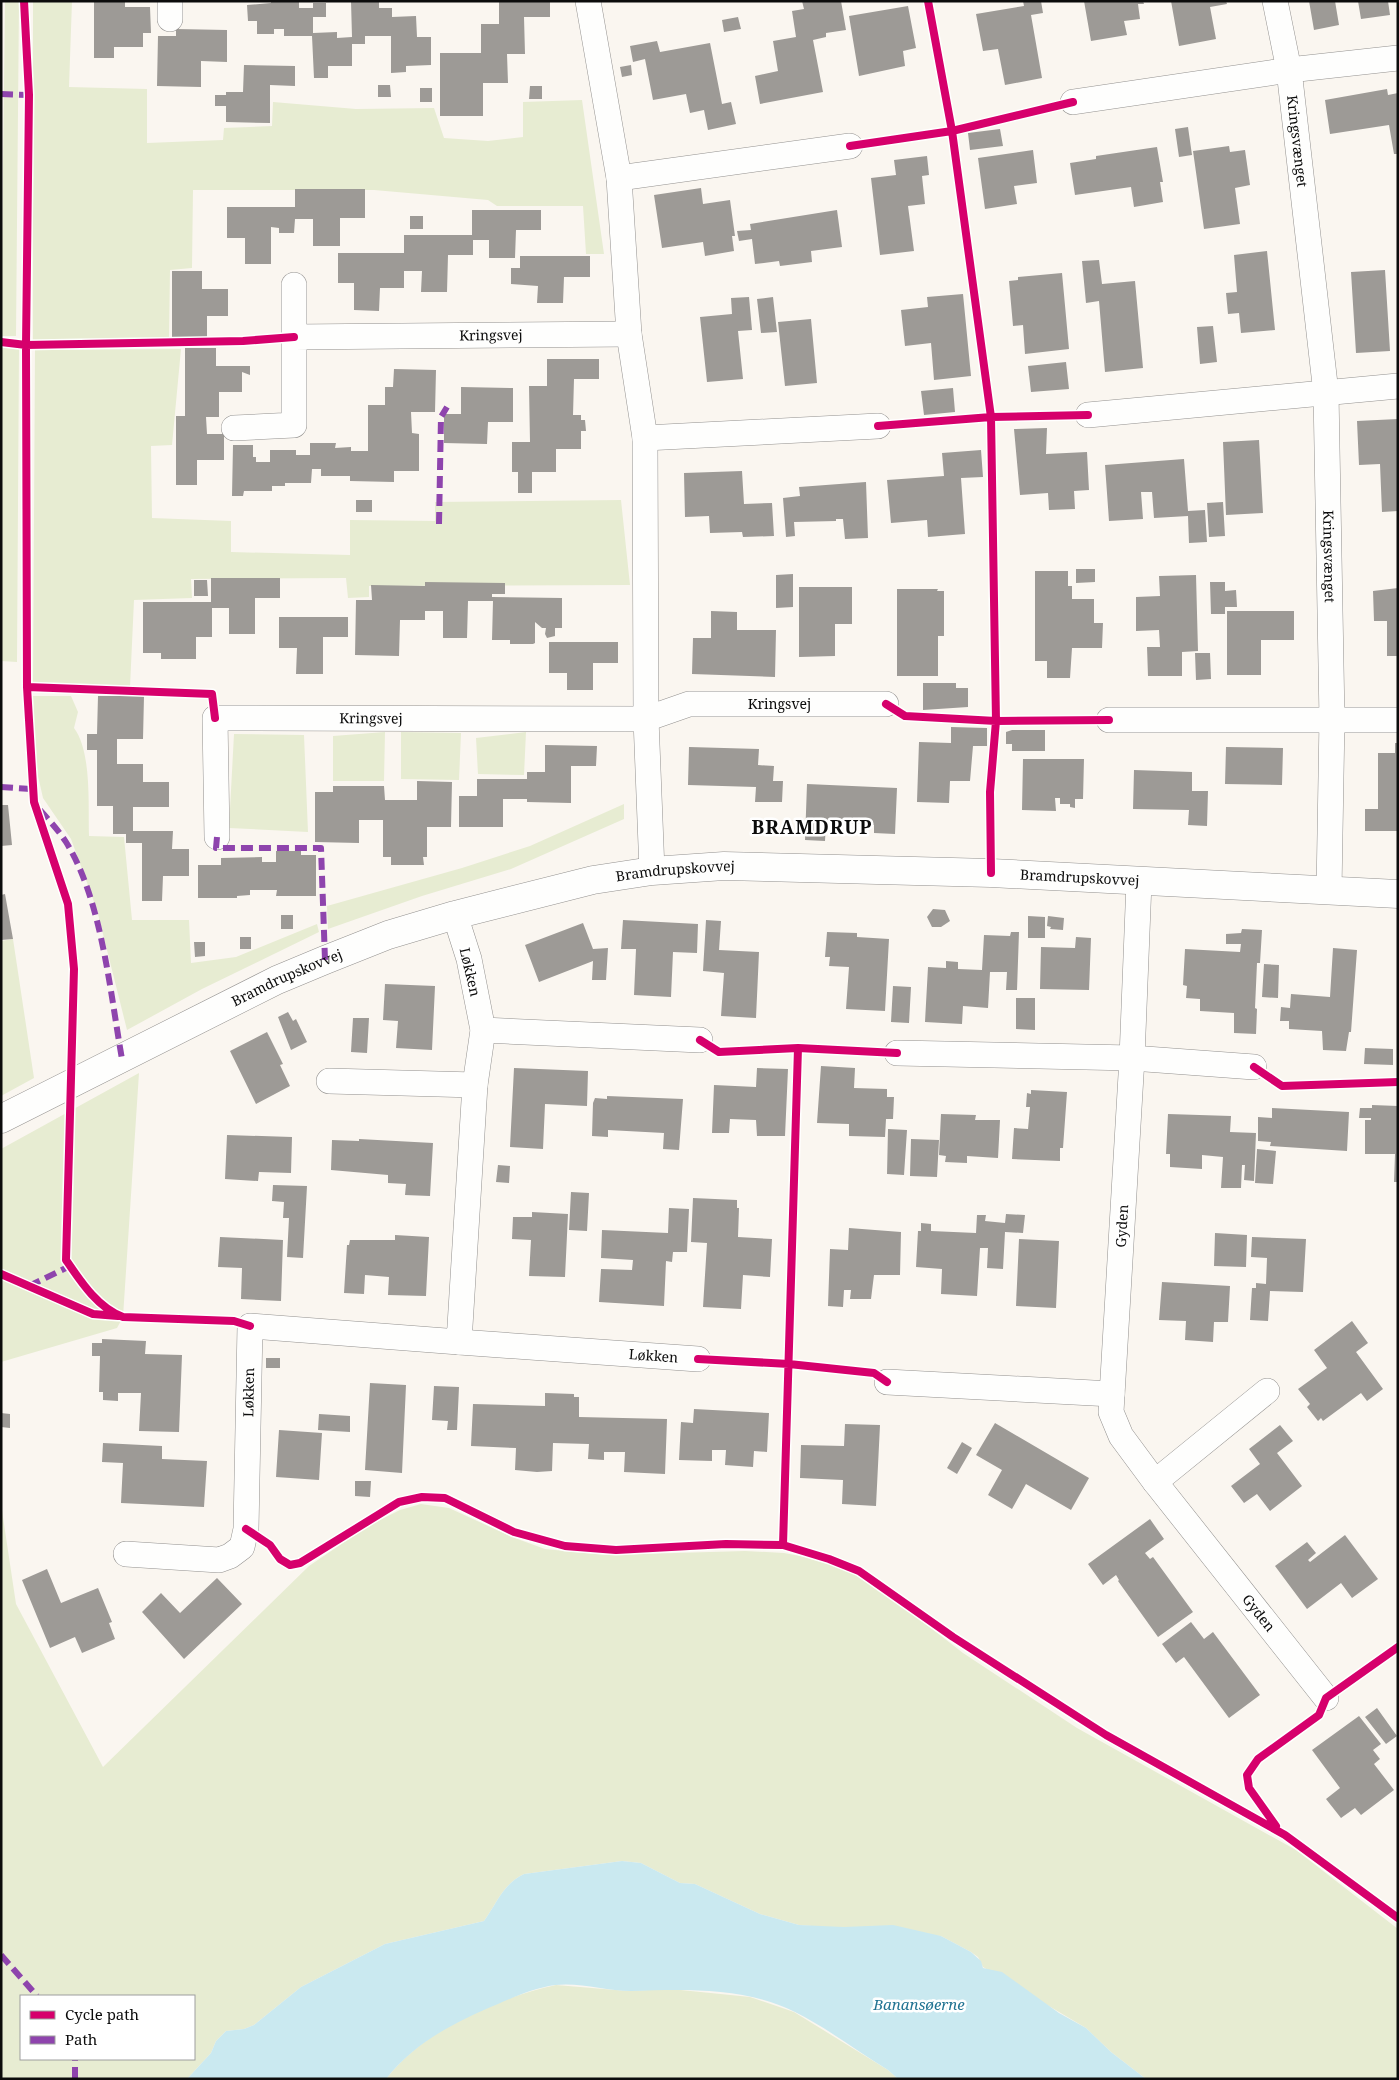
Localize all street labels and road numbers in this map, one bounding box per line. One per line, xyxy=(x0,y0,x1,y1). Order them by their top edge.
street label: Kringsvænget xyxy=(1283,94,1312,188)
street label: Kringsvej xyxy=(459,325,523,345)
street label: Kringsvænget xyxy=(1319,510,1340,603)
street label: Kringsvej xyxy=(748,694,811,713)
street label: Kringsvej xyxy=(339,708,403,727)
street label: Bramdrupskovvej xyxy=(614,856,735,885)
street label: Bramdrupskovvej xyxy=(1020,865,1140,890)
street label: Bramdrupskovvej xyxy=(228,944,345,1010)
street label: Løkken xyxy=(456,946,485,998)
street label: Gyden xyxy=(1111,1204,1132,1248)
street label: Løkken xyxy=(628,1344,679,1367)
street label: Løkken xyxy=(238,1367,258,1417)
street label: Gyden xyxy=(1238,1590,1280,1635)

